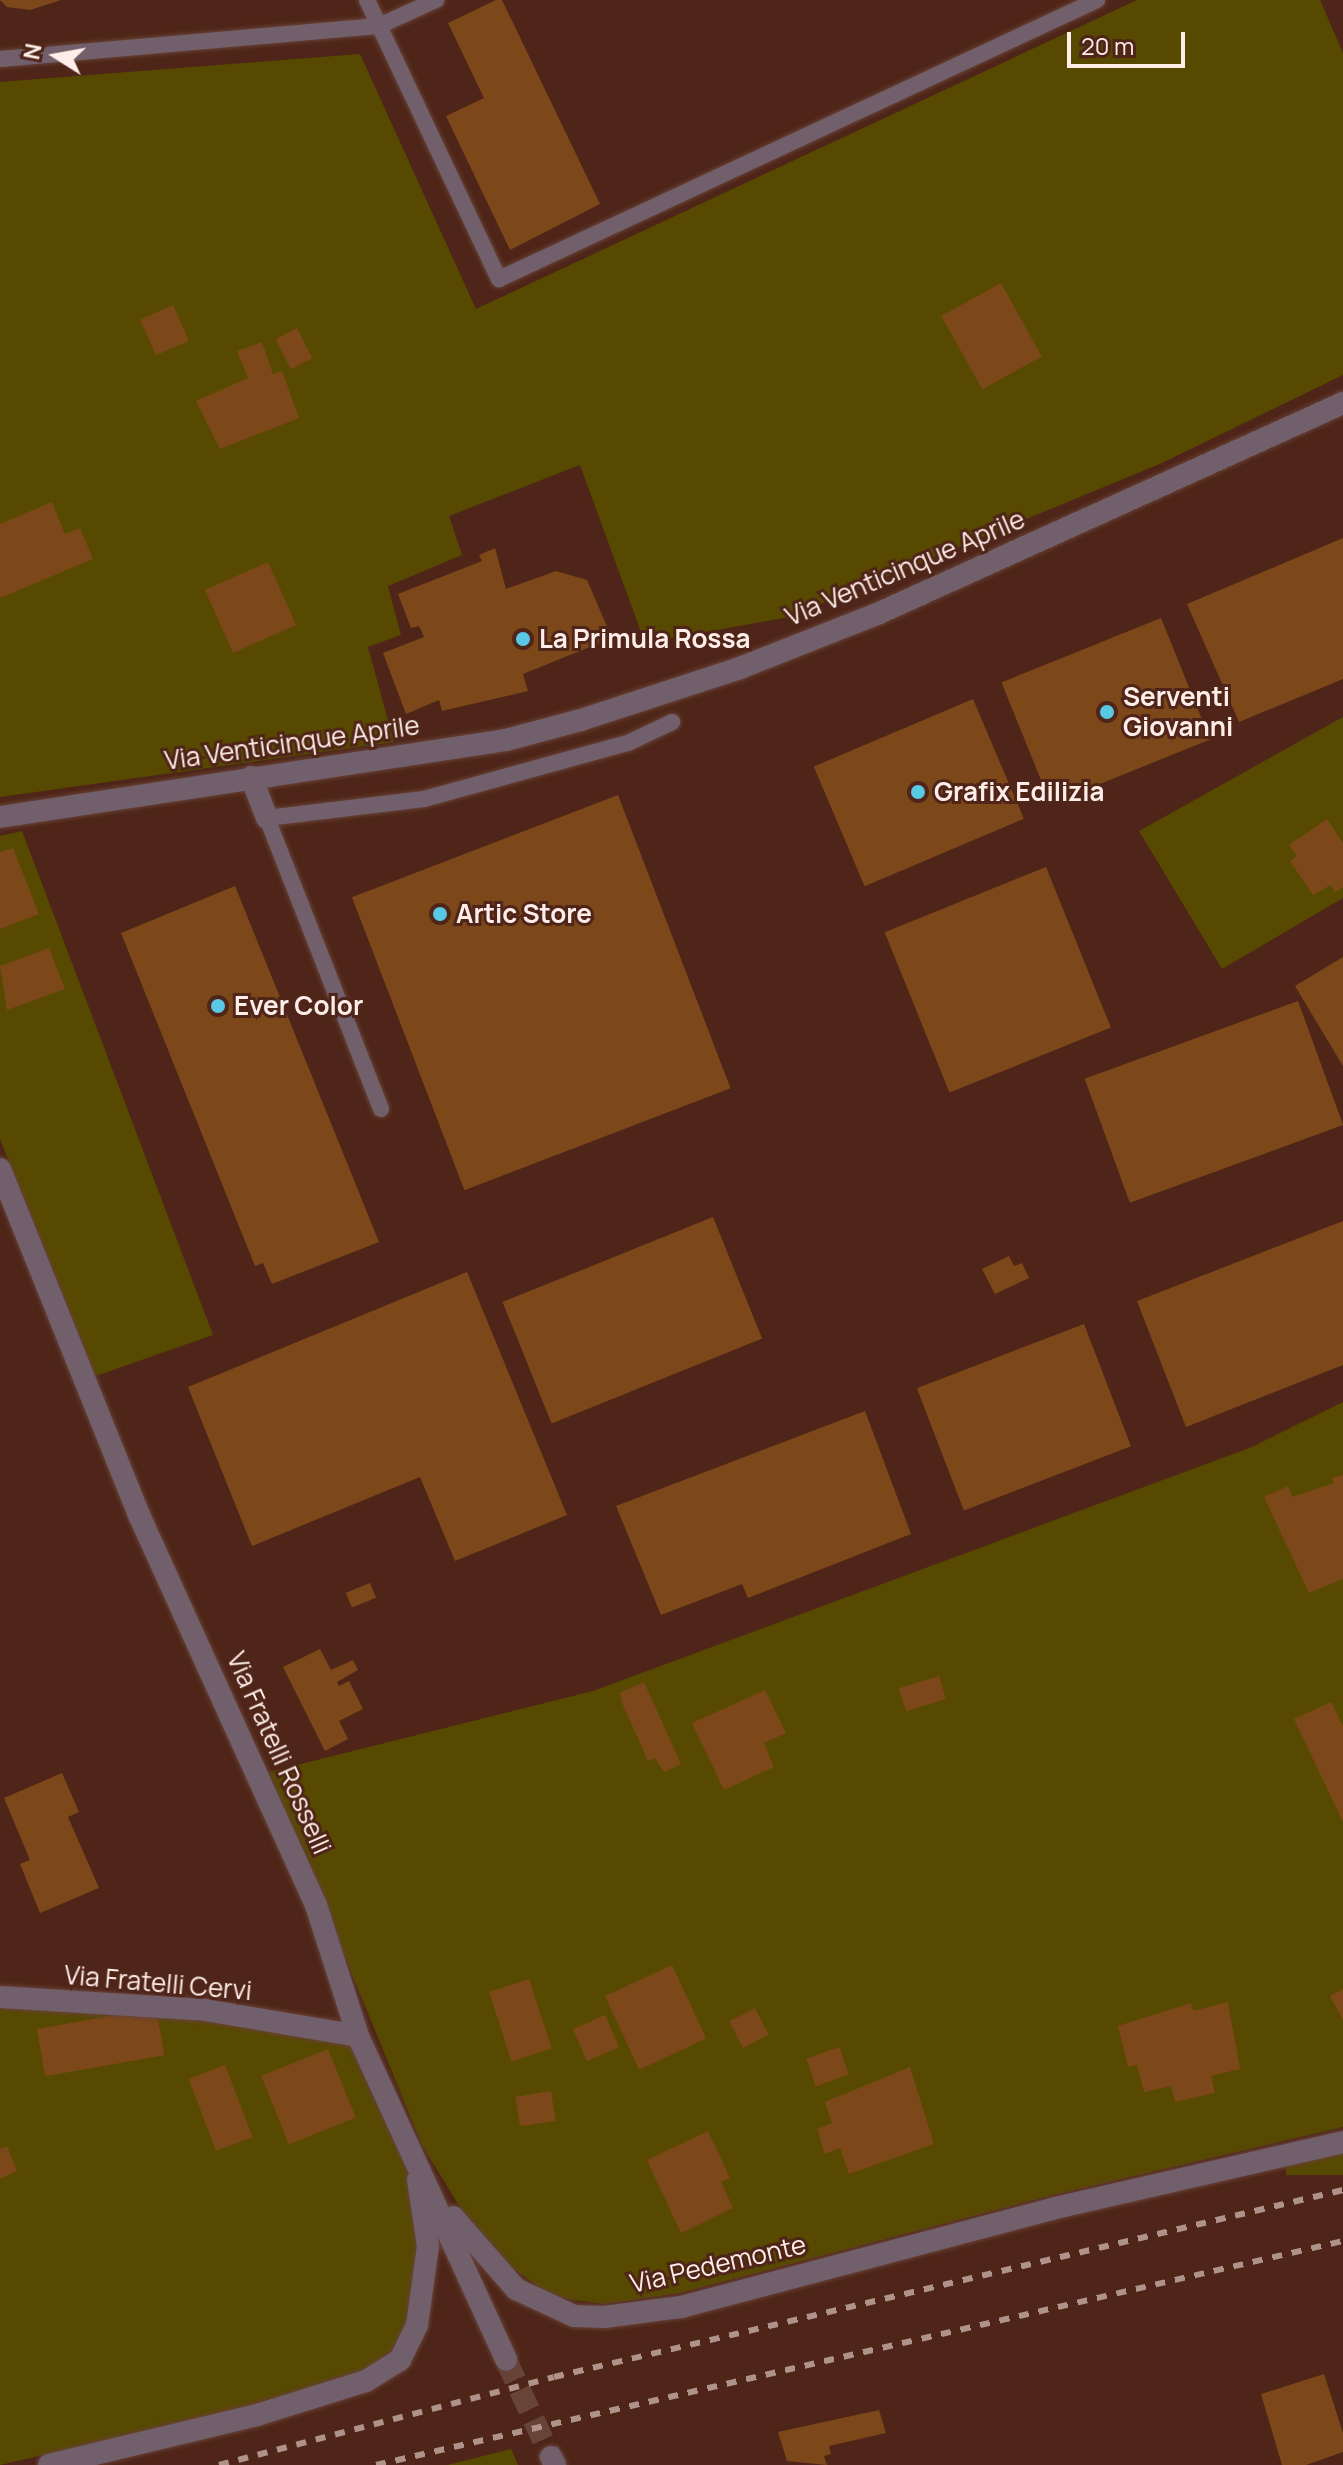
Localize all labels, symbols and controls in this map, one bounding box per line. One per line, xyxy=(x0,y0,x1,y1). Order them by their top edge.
north arrow xyxy=(16,16,96,96)
scale bar xyxy=(1071,16,1189,66)
text: 20 m xyxy=(1081,29,1134,62)
text: N xyxy=(16,41,49,62)
street label: Via Venticinque Aprile xyxy=(781,503,1029,633)
place label: La Primula Rossa xyxy=(539,623,750,655)
marker: La Primula Rossa xyxy=(514,630,532,648)
place label: Serventi Giovanni xyxy=(1123,681,1233,742)
marker: Serventi Giovanni xyxy=(1098,703,1116,721)
street label: Via Venticinque Aprile xyxy=(163,710,421,776)
place label: Grafix Edilizia xyxy=(934,776,1104,808)
marker: Grafix Edilizia xyxy=(909,783,927,801)
place label: Artic Store xyxy=(456,898,592,930)
marker: Artic Store xyxy=(431,905,449,923)
place label: Ever Color xyxy=(234,990,363,1022)
marker: Ever Color xyxy=(209,997,227,1015)
street label: Via Fratelli Rosselli xyxy=(220,1647,338,1859)
street label: Via Fratelli Cervi xyxy=(63,1959,253,2007)
street label: Via Pedemonte xyxy=(627,2229,809,2299)

